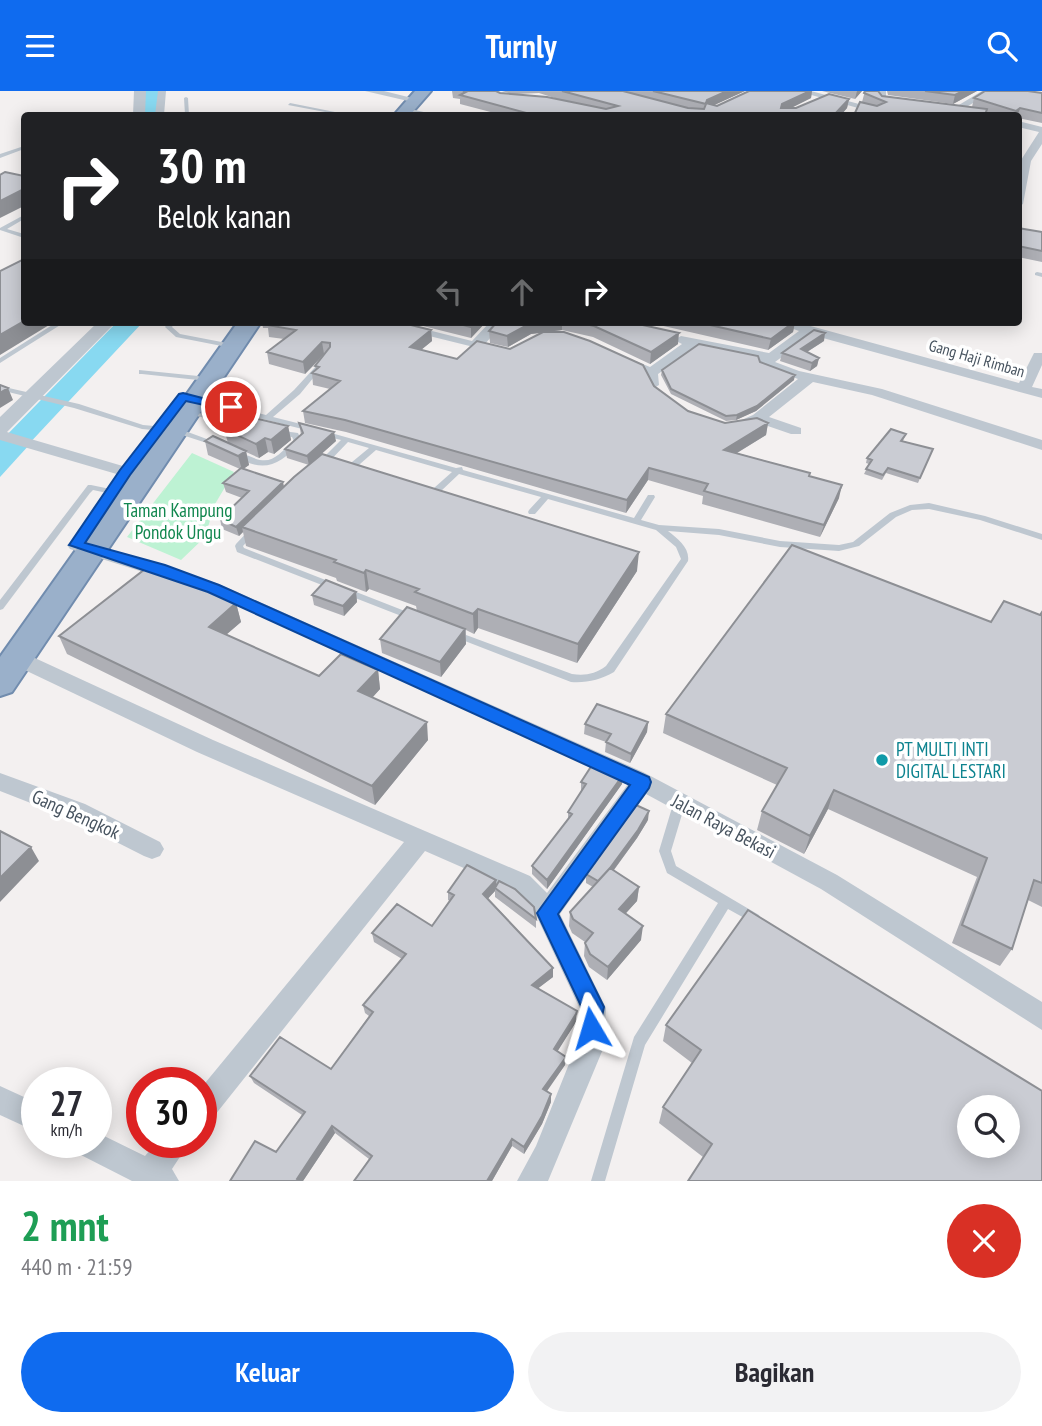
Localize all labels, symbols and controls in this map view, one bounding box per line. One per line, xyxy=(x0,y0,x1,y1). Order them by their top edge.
text: Turnly xyxy=(485,25,557,67)
icon: menu xyxy=(21,27,59,65)
icon: search xyxy=(983,27,1021,65)
text: 30 m xyxy=(157,133,246,197)
icon: right xyxy=(42,140,133,231)
text: Belok kanan xyxy=(157,195,291,237)
icon: left xyxy=(430,273,468,311)
icon: ahead xyxy=(503,273,541,311)
icon: right xyxy=(576,273,614,311)
street label: Gang Haji Rimban xyxy=(927,335,1027,381)
pin xyxy=(201,377,261,437)
icon: arrive xyxy=(212,388,250,426)
park label: Taman Kampung Pondok Ungu xyxy=(124,498,232,544)
place label: PT MULTI INTI DIGITAL LESTARI xyxy=(896,737,1006,783)
marker: PT MULTI INTI DIGITAL LESTARI xyxy=(874,752,890,768)
street label: Gang Bengkok xyxy=(28,784,124,844)
street label: Jalan Raya Bekasi xyxy=(667,788,780,863)
position arrow xyxy=(554,991,628,1065)
speed limit sign: 30 xyxy=(126,1067,217,1158)
text: 27 xyxy=(50,1080,83,1126)
map controls xyxy=(957,1095,1020,1158)
button: search xyxy=(957,1095,1020,1158)
text: km/h xyxy=(51,1118,82,1141)
text: 2 mnt xyxy=(21,1198,109,1253)
button: close xyxy=(947,1204,1021,1278)
text: 440 m · 21:59 xyxy=(21,1252,133,1281)
button: Keluar xyxy=(21,1332,514,1412)
button: Bagikan xyxy=(528,1332,1021,1412)

